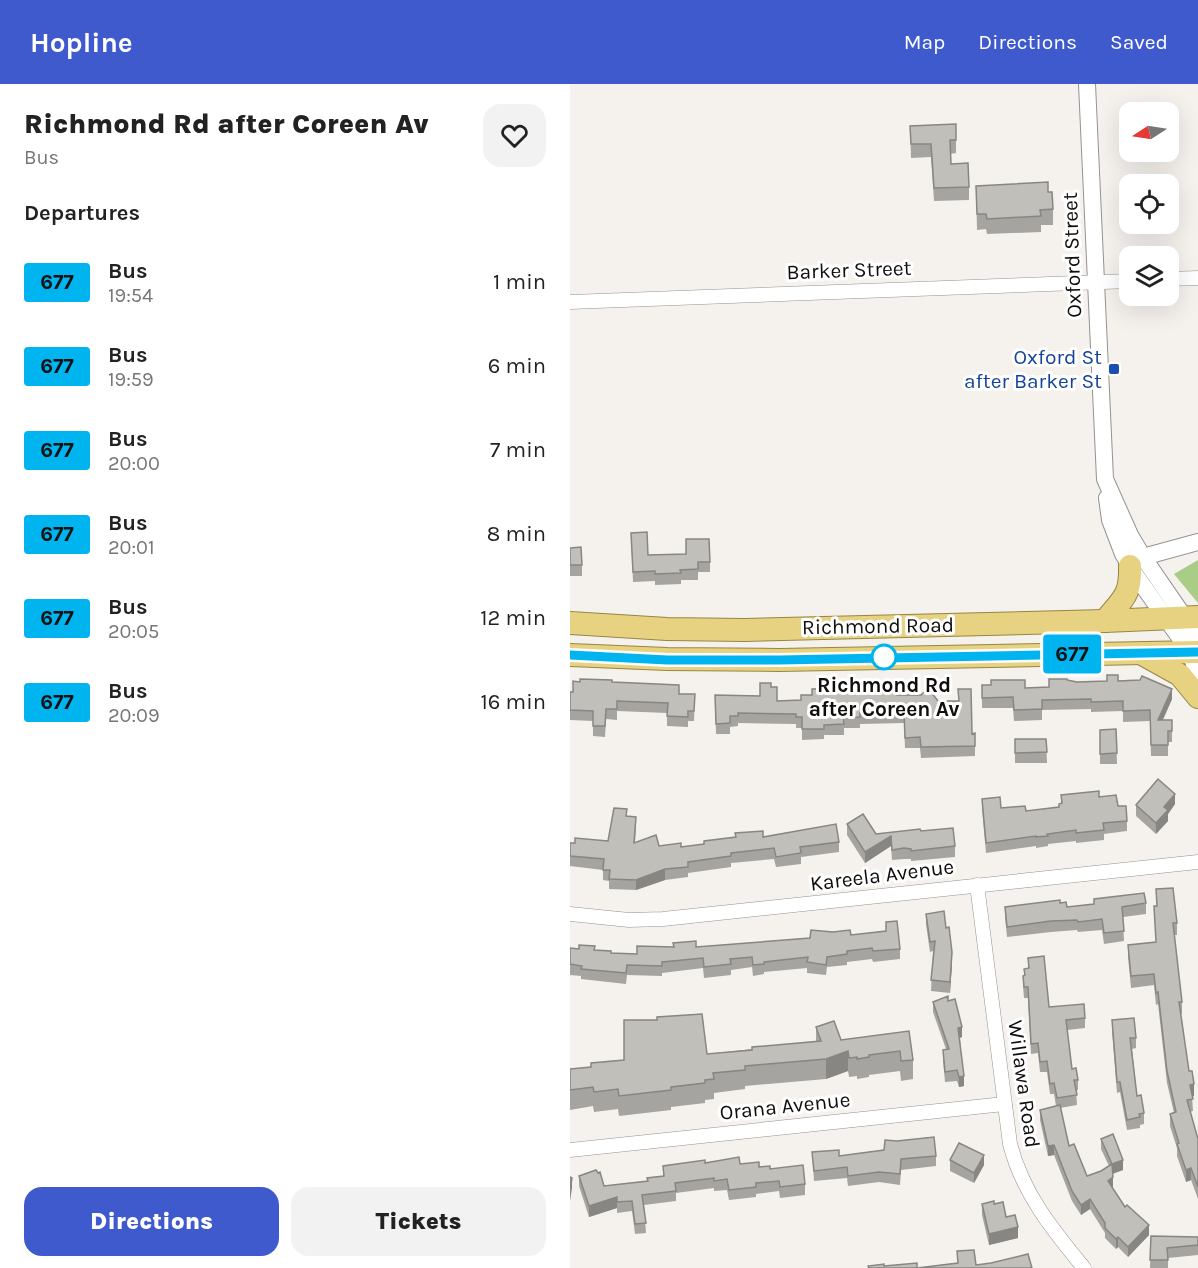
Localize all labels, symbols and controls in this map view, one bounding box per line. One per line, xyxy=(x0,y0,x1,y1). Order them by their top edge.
text: Hopline xyxy=(30,26,133,59)
text: Map xyxy=(904,30,945,54)
text: Directions xyxy=(978,30,1077,54)
text: Saved xyxy=(1110,30,1168,54)
north arrow xyxy=(1119,102,1179,162)
map controls xyxy=(1119,102,1179,306)
button: heart xyxy=(483,104,546,167)
text: Richmond Rd after Coreen Av xyxy=(24,107,429,140)
text: Bus xyxy=(24,146,59,169)
button: locate xyxy=(1119,174,1179,234)
street label: Oxford Street xyxy=(1058,192,1086,318)
text: Departures xyxy=(24,200,140,226)
button: layers xyxy=(1119,246,1179,306)
street label: Barker Street xyxy=(786,256,912,284)
text: Bus xyxy=(108,258,148,284)
text: 1 min xyxy=(493,269,546,295)
text: 677 xyxy=(40,270,74,294)
text: 19:54 xyxy=(108,284,153,307)
text: Bus xyxy=(108,342,148,368)
place label: Oxford St after Barker St xyxy=(964,345,1102,393)
text: 6 min xyxy=(488,353,546,379)
text: 677 xyxy=(40,354,74,378)
marker: Oxford St after Barker St xyxy=(1107,362,1121,376)
text: 19:59 xyxy=(108,368,154,391)
text: Bus xyxy=(108,426,148,452)
text: 7 min xyxy=(490,437,546,463)
text: 677 xyxy=(40,438,74,462)
text: 20:00 xyxy=(108,452,160,475)
text: Bus xyxy=(108,510,148,536)
text: 8 min xyxy=(487,521,546,547)
text: 677 xyxy=(40,522,74,546)
text: 20:01 xyxy=(108,536,155,559)
text: Bus xyxy=(108,594,148,620)
text: 12 min xyxy=(480,605,546,631)
text: 677 xyxy=(40,606,74,630)
street label: Richmond Road xyxy=(802,613,954,639)
text: 20:05 xyxy=(108,620,159,643)
line badge: 677 xyxy=(1038,634,1106,674)
text: 677 xyxy=(1055,642,1089,666)
marker: Richmond Rd after Coreen Av xyxy=(871,644,897,670)
place label: Richmond Rd after Coreen Av xyxy=(809,673,959,721)
text: Bus xyxy=(108,678,148,704)
text: 16 min xyxy=(480,689,546,715)
text: 677 xyxy=(40,690,74,714)
text: 20:09 xyxy=(108,704,160,727)
street label: Kareela Avenue xyxy=(809,854,955,896)
street label: Willawa Road xyxy=(1003,1019,1045,1149)
street label: Orana Avenue xyxy=(719,1087,851,1125)
button: Directions xyxy=(24,1187,279,1256)
button: Tickets xyxy=(291,1187,546,1256)

